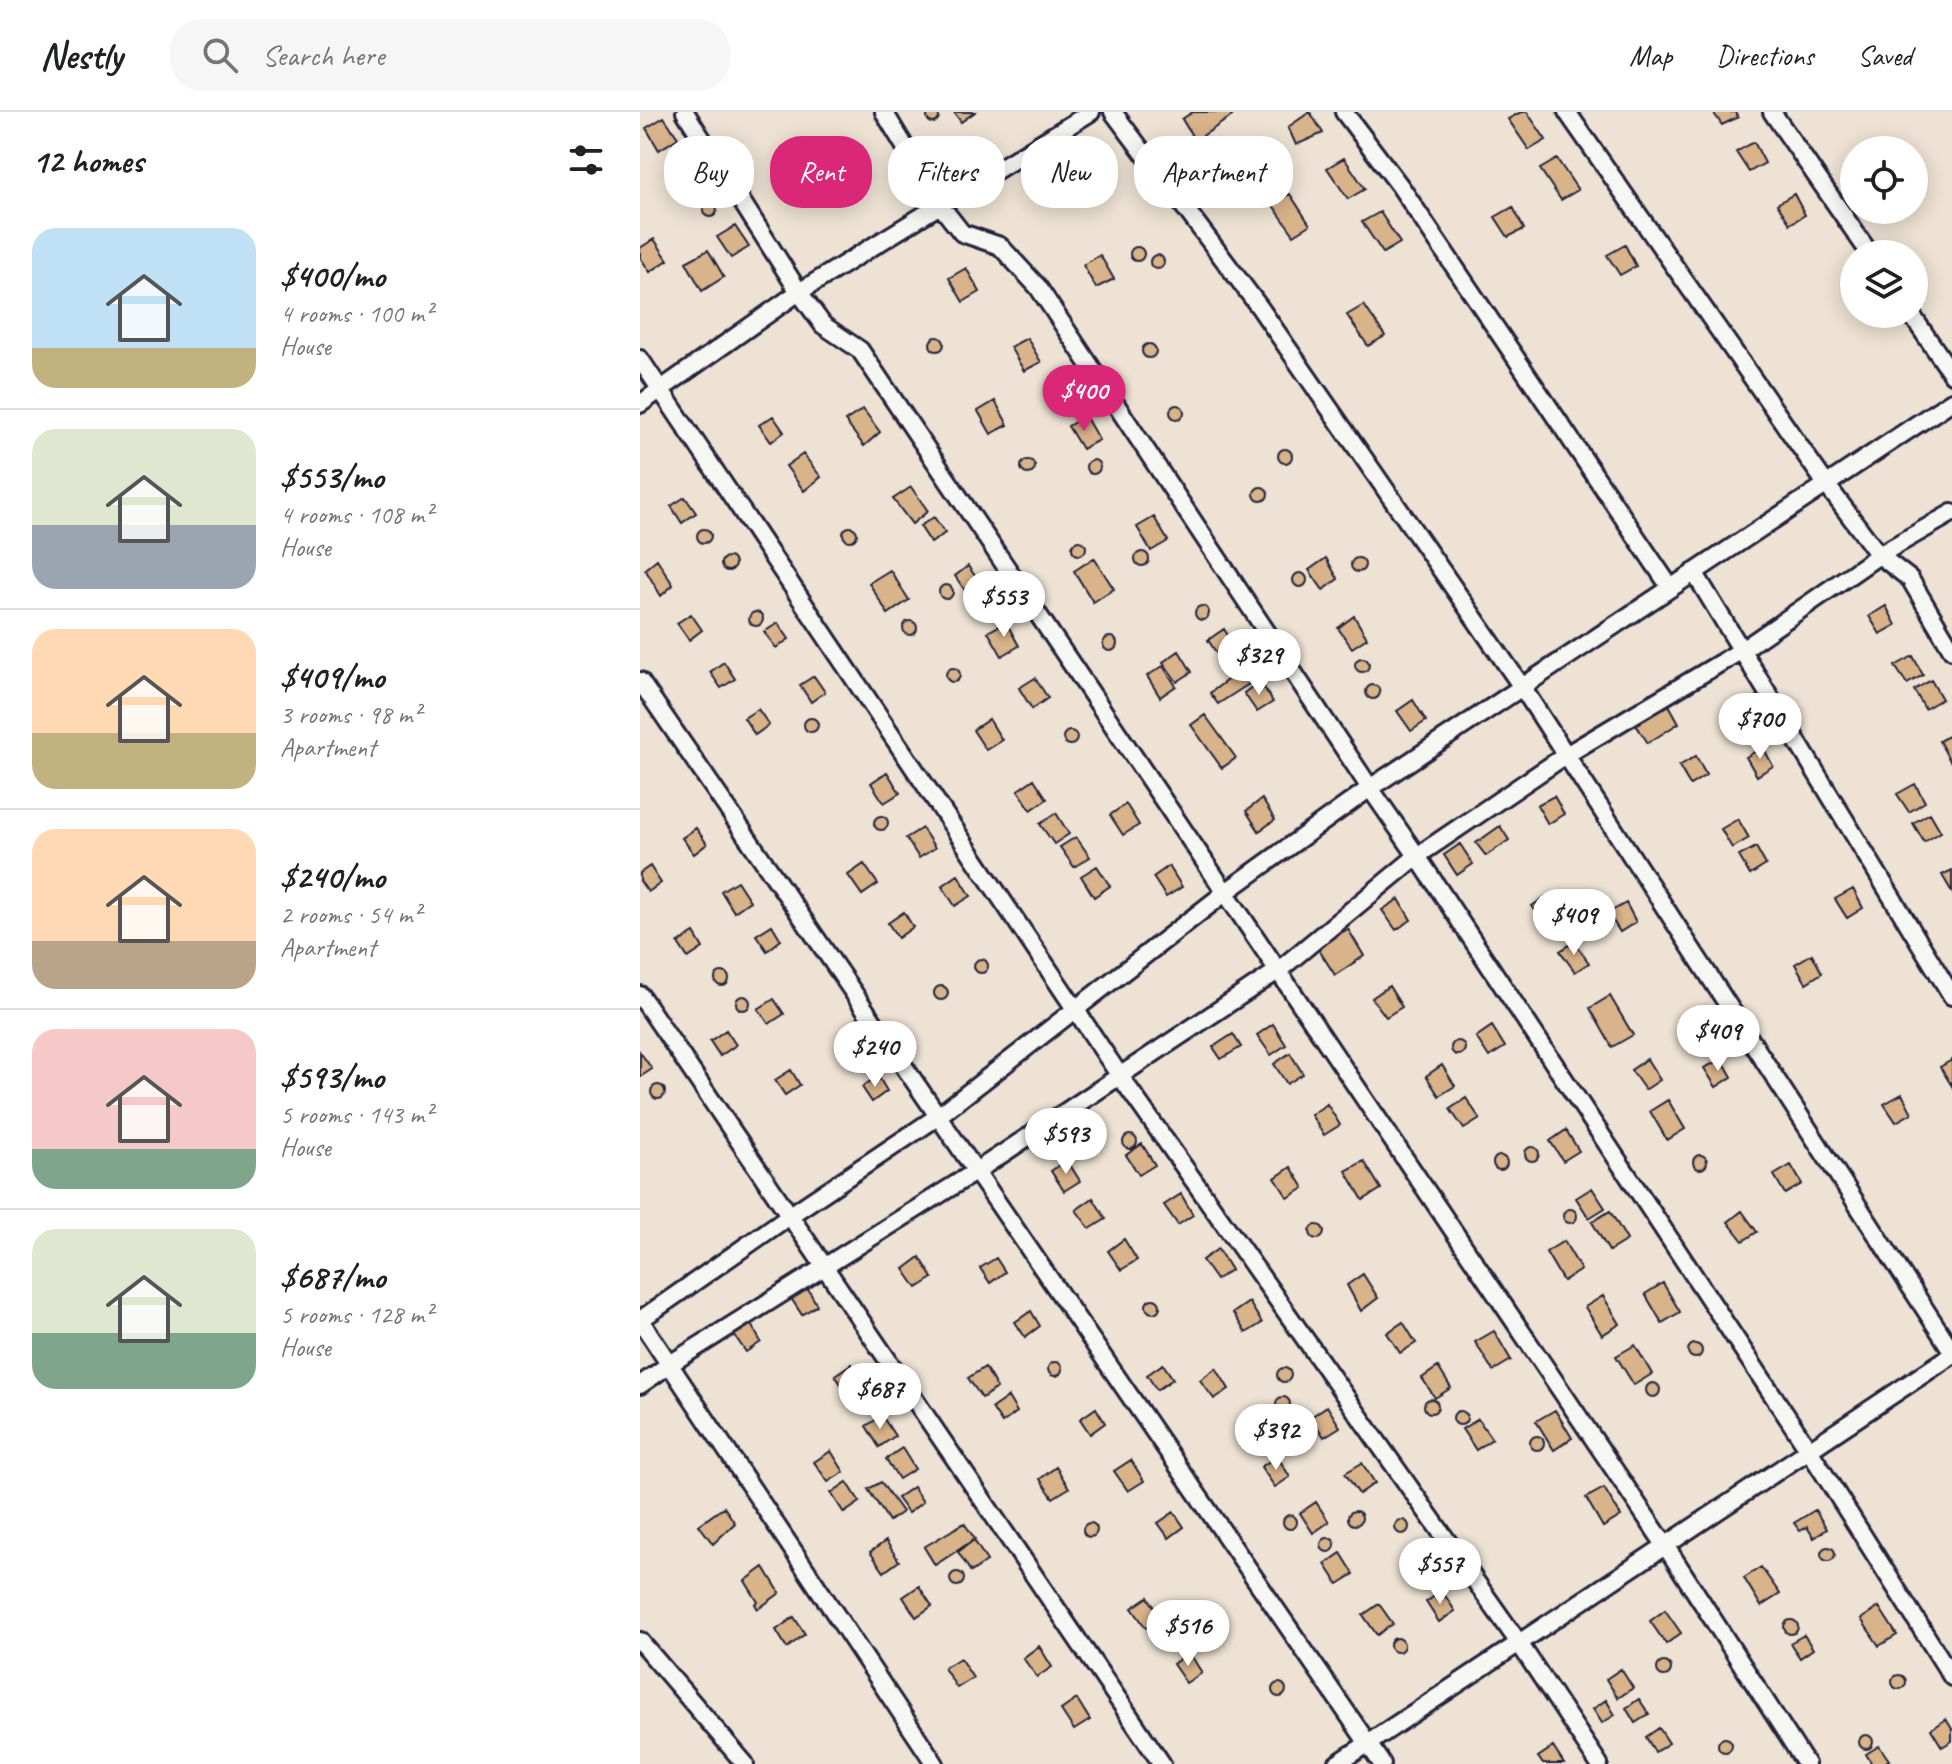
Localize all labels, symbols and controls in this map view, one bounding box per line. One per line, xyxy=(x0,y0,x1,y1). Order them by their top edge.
search box xyxy=(170,19,730,91)
text: Nestly xyxy=(40,32,122,79)
icon: search xyxy=(198,33,242,77)
text: Search here xyxy=(262,36,384,74)
text: Map xyxy=(1629,38,1672,73)
text: Directions xyxy=(1716,38,1814,73)
text: Saved xyxy=(1858,38,1912,73)
chip: Buy xyxy=(664,136,754,208)
chip: Rent xyxy=(770,136,872,208)
chip: Filters xyxy=(888,136,1005,208)
chip: New xyxy=(1021,136,1118,208)
chip: Apartment xyxy=(1134,136,1293,208)
map controls xyxy=(1840,136,1928,328)
button: locate xyxy=(1840,136,1928,224)
icon: filters xyxy=(564,138,608,182)
text: 12 homes xyxy=(32,139,143,182)
button: layers xyxy=(1840,240,1928,328)
text: $400/mo xyxy=(280,254,385,297)
icon: home xyxy=(96,260,192,356)
text: 4 rooms · 100 m² xyxy=(280,297,432,330)
text: House xyxy=(280,330,331,363)
pin: $400 xyxy=(1037,365,1131,433)
text: $400 xyxy=(1061,374,1107,407)
text: $553/mo xyxy=(280,455,384,498)
icon: home xyxy=(96,461,192,557)
text: 4 rooms · 108 m² xyxy=(280,498,432,531)
text: House xyxy=(280,531,331,564)
pin: $553 xyxy=(957,571,1051,639)
text: $553 xyxy=(981,580,1027,613)
pin: $329 xyxy=(1212,629,1306,697)
text: $329 xyxy=(1236,638,1282,671)
text: $409/mo xyxy=(280,655,384,698)
icon: home xyxy=(96,661,192,757)
pin: $700 xyxy=(1713,693,1807,761)
text: 3 rooms · 98 m² xyxy=(280,698,421,731)
text: $700 xyxy=(1737,702,1783,735)
text: Apartment xyxy=(280,731,376,764)
text: $240/mo xyxy=(280,855,385,898)
icon: home xyxy=(96,861,192,957)
pin: $409 xyxy=(1527,889,1621,957)
text: 2 rooms · 54 m² xyxy=(280,898,421,931)
text: $409 xyxy=(1551,898,1597,931)
text: Apartment xyxy=(280,931,376,964)
pin: $409 xyxy=(1671,1005,1765,1073)
text: $409 xyxy=(1695,1014,1741,1047)
pin: $240 xyxy=(828,1021,922,1089)
text: $240 xyxy=(852,1030,898,1063)
text: $593/mo xyxy=(280,1055,384,1098)
icon: home xyxy=(96,1061,192,1157)
text: 5 rooms · 143 m² xyxy=(280,1098,432,1131)
pin: $593 xyxy=(1019,1108,1113,1176)
text: $593 xyxy=(1043,1117,1089,1150)
text: House xyxy=(280,1131,331,1164)
text: $687/mo xyxy=(280,1255,385,1298)
icon: home xyxy=(96,1261,192,1357)
text: 5 rooms · 128 m² xyxy=(280,1298,432,1331)
text: House xyxy=(280,1331,331,1364)
pin: $687 xyxy=(833,1363,927,1431)
text: $687 xyxy=(856,1372,904,1405)
pin: $392 xyxy=(1229,1404,1323,1472)
text: $392 xyxy=(1253,1413,1299,1446)
pin: $557 xyxy=(1393,1538,1487,1606)
text: $557 xyxy=(1417,1547,1463,1580)
pin: $516 xyxy=(1141,1600,1235,1668)
text: $516 xyxy=(1165,1609,1211,1642)

